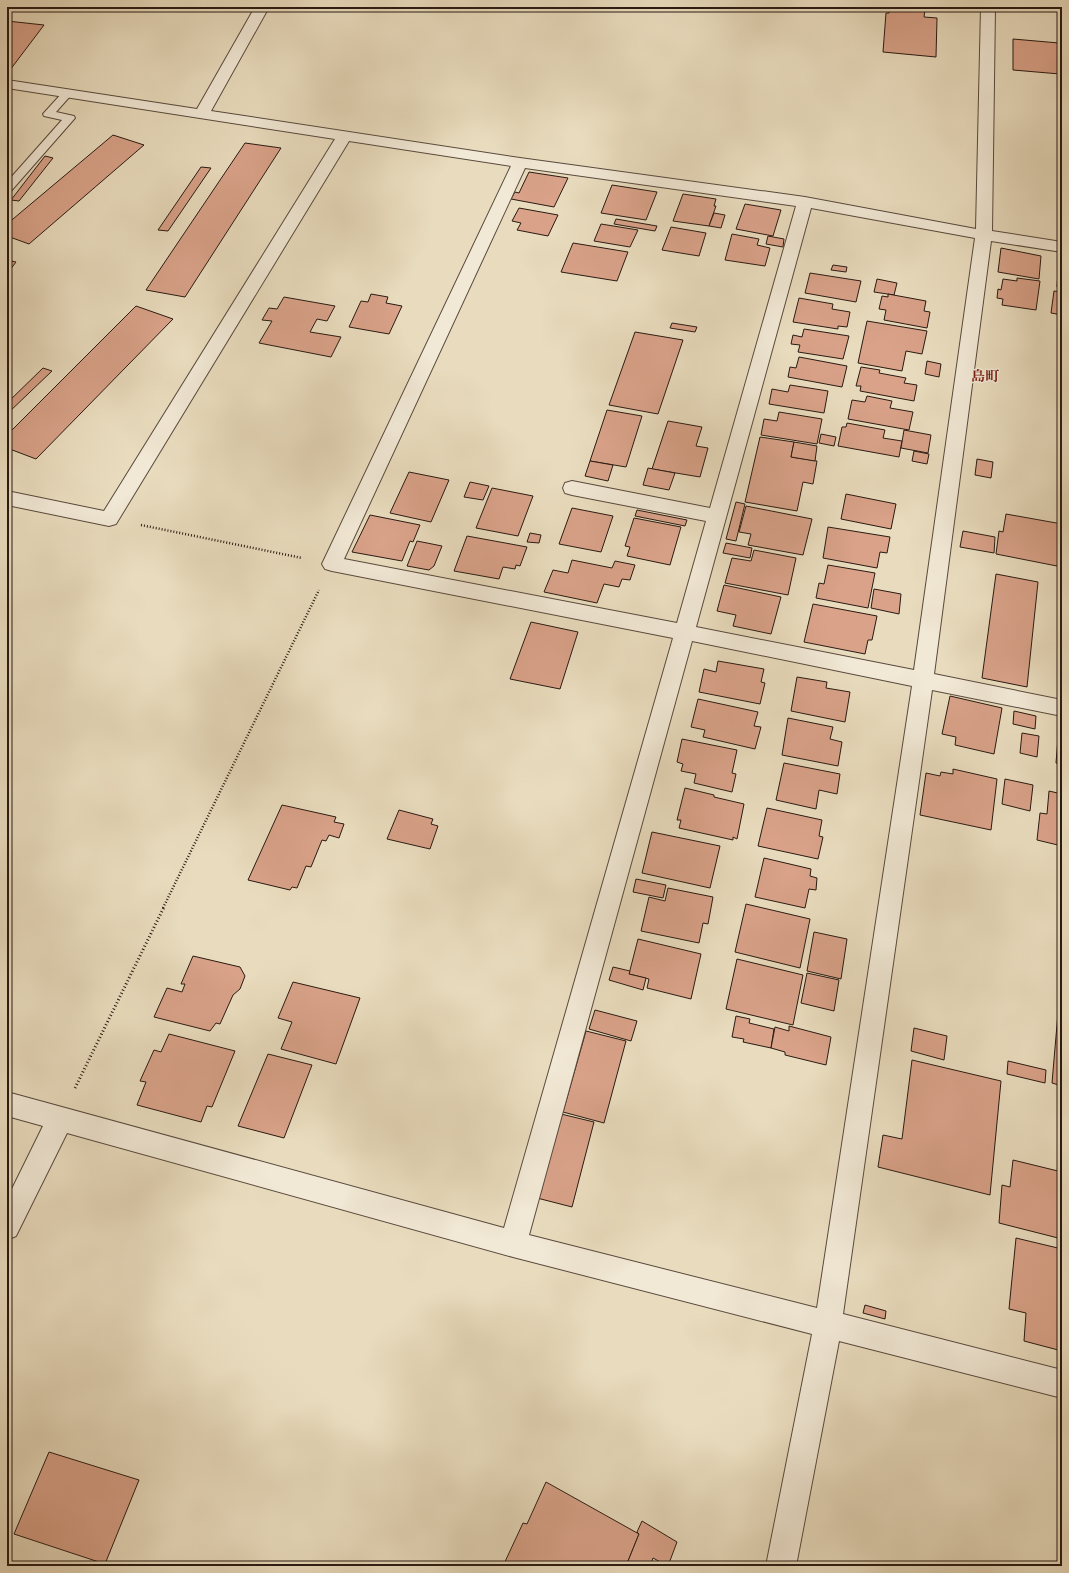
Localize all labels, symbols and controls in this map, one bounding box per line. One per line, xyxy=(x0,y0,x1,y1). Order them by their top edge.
district label: 島町 xyxy=(971,368,1000,385)

